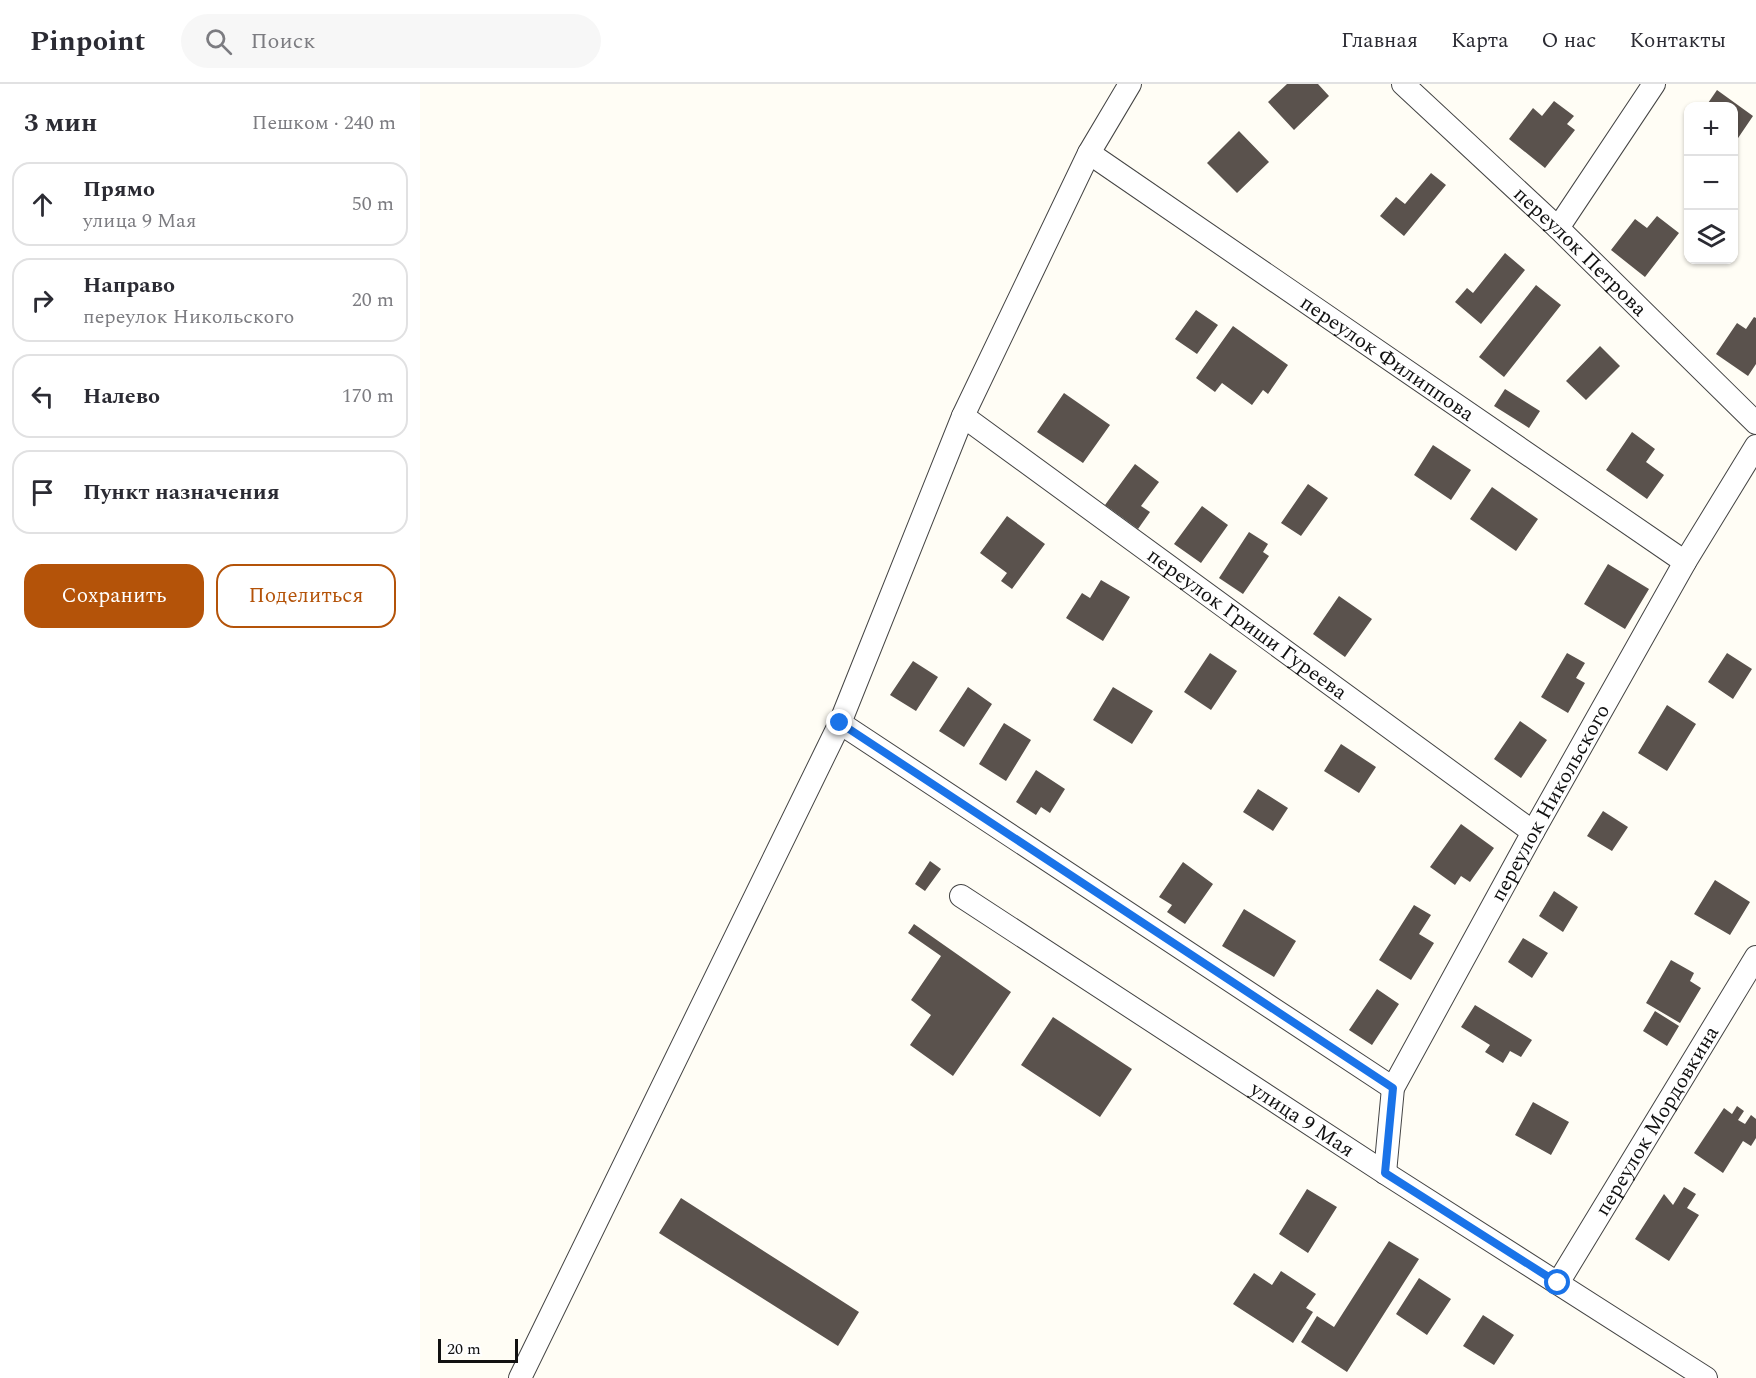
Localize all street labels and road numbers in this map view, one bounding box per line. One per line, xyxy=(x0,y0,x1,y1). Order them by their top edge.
street label: переулок Петрова xyxy=(1506,179,1655,325)
street label: переулок Филиппова xyxy=(1293,287,1481,430)
street label: переулок Гриши Гуреева xyxy=(1140,540,1354,709)
street label: переулок Никольского xyxy=(1483,698,1619,908)
street label: переулок Мордовкина xyxy=(1587,1019,1728,1223)
street label: улица 9 Мая xyxy=(1242,1073,1361,1166)

